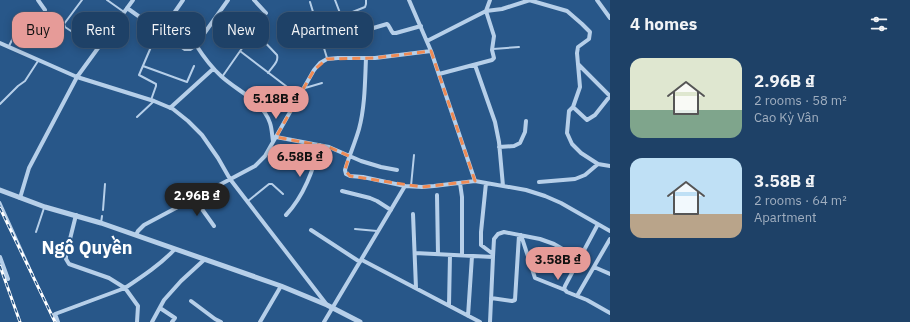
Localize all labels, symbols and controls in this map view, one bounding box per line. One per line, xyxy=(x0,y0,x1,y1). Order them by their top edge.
chip: Buy xyxy=(12,12,64,48)
chip: Rent xyxy=(72,12,129,48)
chip: Filters xyxy=(137,12,205,48)
chip: New xyxy=(213,12,269,48)
chip: Apartment xyxy=(277,12,373,48)
text: 4 homes xyxy=(630,13,697,35)
icon: filters xyxy=(868,13,890,35)
text: 2.96B ₫ xyxy=(754,70,815,92)
icon: home xyxy=(662,74,710,122)
pin: 5.18B ₫ xyxy=(239,86,313,120)
text: 5.18B ₫ xyxy=(253,90,299,107)
text: 2 rooms · 58 m² xyxy=(754,92,847,109)
text: Cao Kỳ Vân xyxy=(754,109,819,126)
pin: 6.58B ₫ xyxy=(263,144,337,178)
text: 6.58B ₫ xyxy=(277,148,323,165)
text: 3.58B ₫ xyxy=(754,170,815,192)
icon: home xyxy=(662,174,710,222)
pin: 2.96B ₫ xyxy=(160,183,234,217)
text: 2.96B ₫ xyxy=(174,187,220,204)
text: 2 rooms · 64 m² xyxy=(754,192,847,209)
text: Apartment xyxy=(754,209,817,226)
district label: Ngô Quyền xyxy=(41,235,133,259)
pin: 3.58B ₫ xyxy=(521,247,595,281)
text: 3.58B ₫ xyxy=(535,251,581,268)

